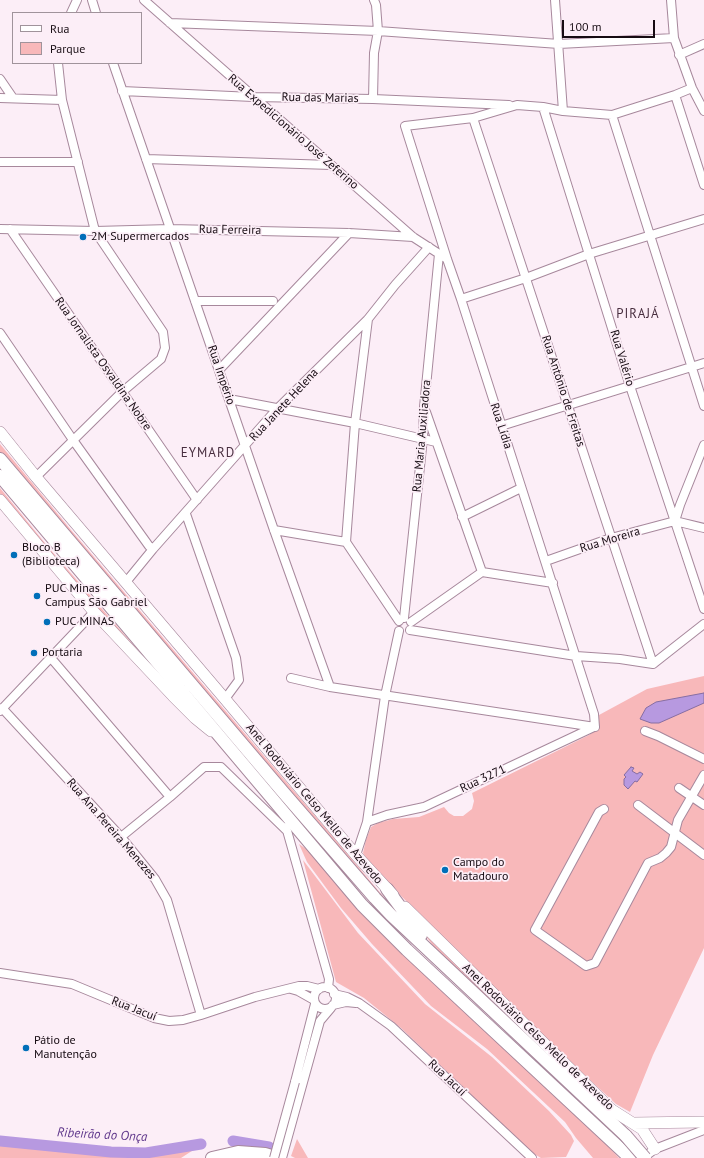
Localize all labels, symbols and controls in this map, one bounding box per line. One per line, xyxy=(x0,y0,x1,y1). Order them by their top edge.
legend xyxy=(12,12,142,64)
scale bar xyxy=(564,12,657,38)
text: 100 m xyxy=(569,19,602,34)
text: Rua xyxy=(50,21,69,36)
text: Parque xyxy=(50,41,85,56)
street label: Rua Expedicionário José Zeferino xyxy=(225,71,361,193)
street label: Rua das Marias xyxy=(281,90,359,106)
street label: Rua Ferreira xyxy=(199,222,261,238)
place label: 2M Supermercados xyxy=(91,230,189,244)
marker: 2M Supermercados xyxy=(78,232,88,242)
street label: Rua Jornalista Osvaldina Nobre xyxy=(51,295,155,433)
district label: PIRAJÁ xyxy=(616,306,660,322)
street label: Rua Valério xyxy=(607,328,637,388)
street label: Rua Antônio de Freitas xyxy=(538,333,588,449)
street label: Rua Império xyxy=(204,343,238,407)
street label: Rua Janete Helena xyxy=(247,366,321,444)
street label: Rua Maria Auxiliadora xyxy=(410,379,434,493)
street label: Rua Lídia xyxy=(487,401,515,451)
district label: EYMARD xyxy=(181,445,235,461)
street label: Rua Moreira xyxy=(578,524,642,556)
place label: Bloco B (Biblioteca) xyxy=(22,541,80,569)
marker: Bloco B (Biblioteca) xyxy=(9,550,19,560)
place label: PUC Minas - Campus São Gabriel xyxy=(45,582,147,610)
marker: PUC Minas - Campus São Gabriel xyxy=(32,591,42,601)
place label: PUC MINAS xyxy=(55,615,114,629)
marker: PUC MINAS xyxy=(42,617,52,627)
place label: Portaria xyxy=(42,646,82,660)
marker: Portaria xyxy=(29,648,39,658)
street label: Anel Rodoviário Celso Mello de Azevedo xyxy=(243,721,385,887)
street label: Rua 3271 xyxy=(458,762,508,796)
street label: Rua Ana Pereira Menezes xyxy=(63,776,159,882)
place label: Campo do Matadouro xyxy=(453,856,508,884)
marker: Campo do Matadouro xyxy=(440,865,450,875)
street label: Anel Rodoviário Celso Mello de Azevedo xyxy=(459,961,617,1113)
street label: Rua Jacuí xyxy=(109,994,159,1024)
place label: Pátio de Manutenção xyxy=(34,1034,97,1062)
marker: Pátio de Manutenção xyxy=(21,1043,31,1053)
street label: Rua Jacuí xyxy=(425,1057,469,1099)
water label: Ribeirão do Onça xyxy=(56,1125,148,1145)

